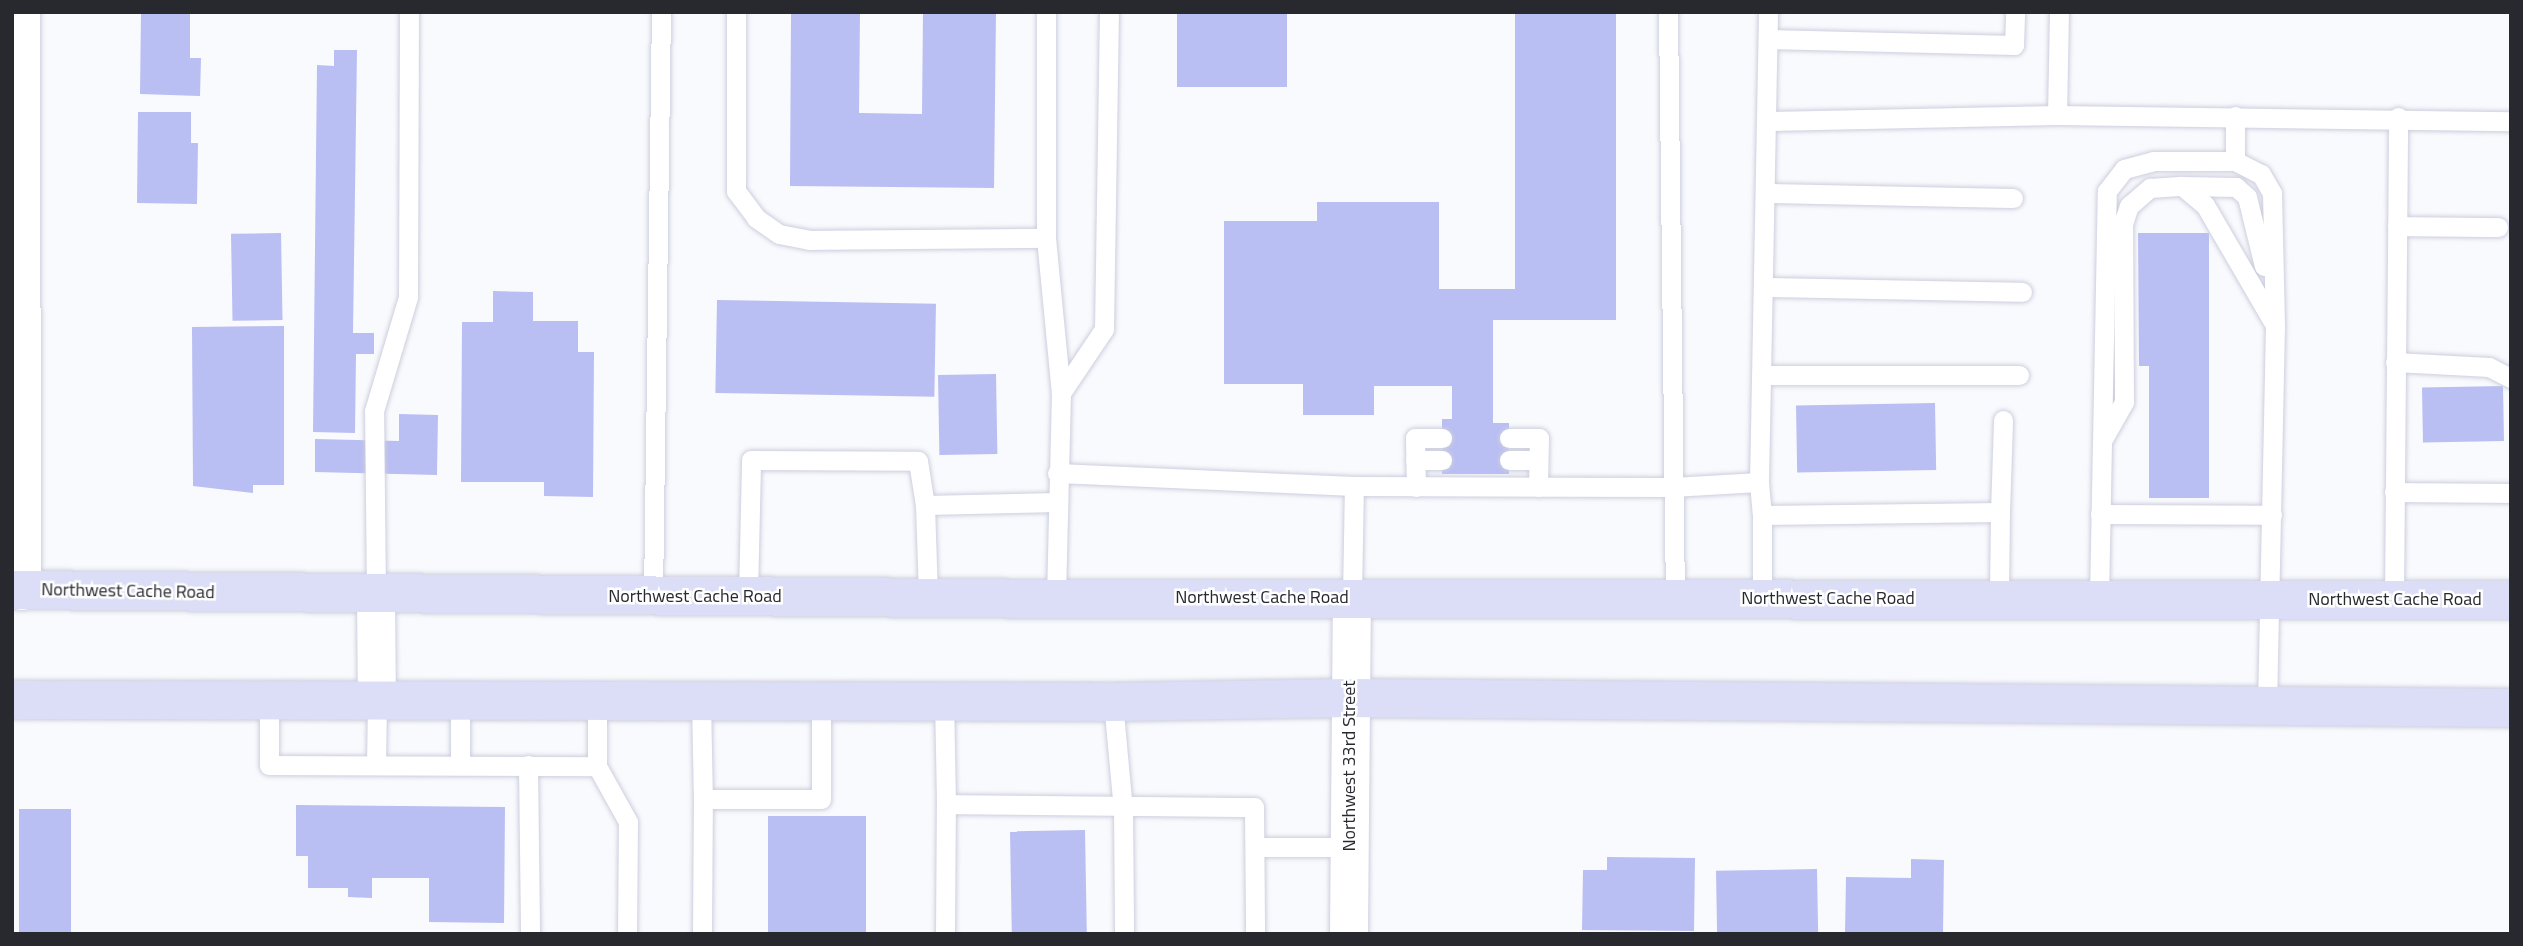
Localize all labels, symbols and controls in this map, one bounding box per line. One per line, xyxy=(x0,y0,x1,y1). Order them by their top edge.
street label: Northwest Cache Road xyxy=(41,579,215,603)
street label: Northwest Cache Road xyxy=(608,585,782,607)
street label: Northwest Cache Road xyxy=(1175,586,1349,608)
street label: Northwest Cache Road xyxy=(1741,587,1915,609)
street label: Northwest Cache Road xyxy=(2308,588,2482,610)
street label: Northwest 33rd Street xyxy=(1338,680,1360,852)

